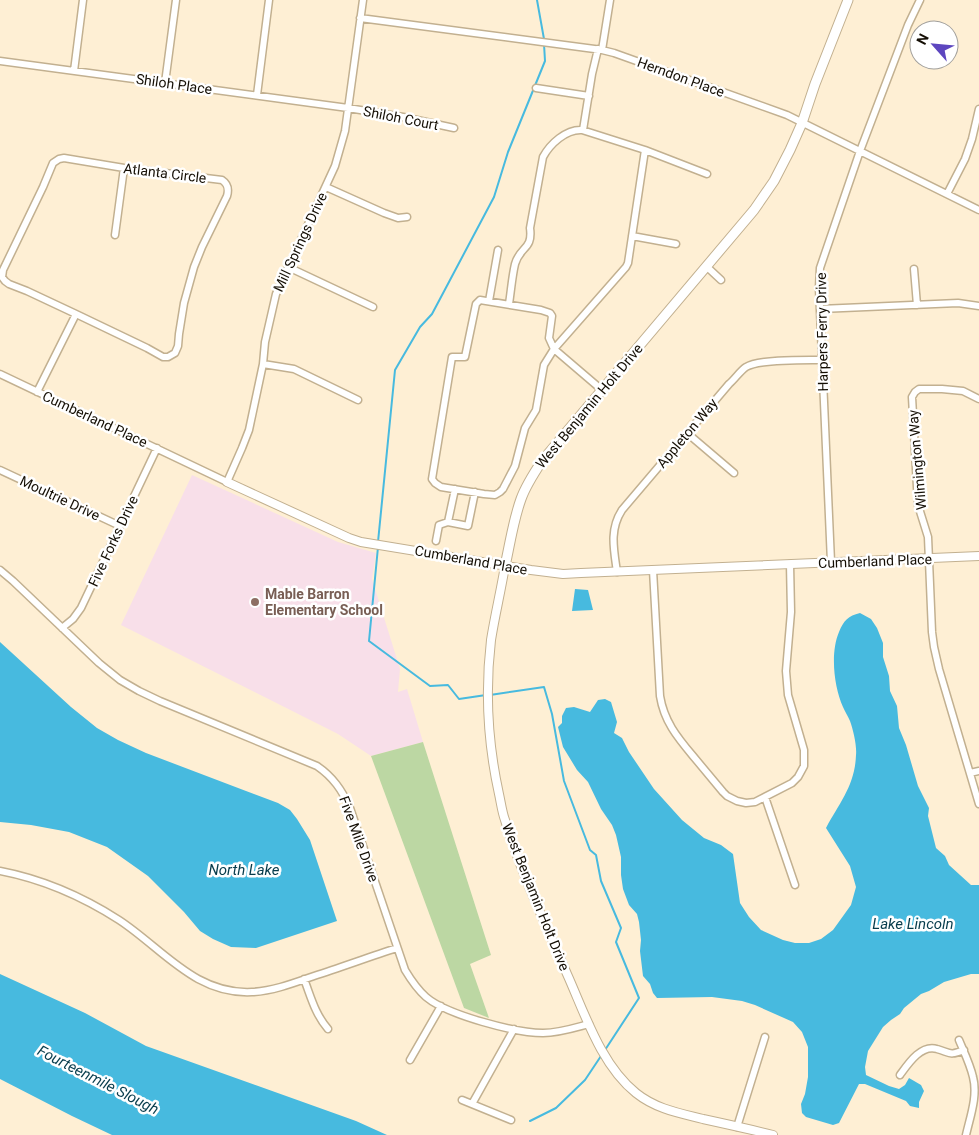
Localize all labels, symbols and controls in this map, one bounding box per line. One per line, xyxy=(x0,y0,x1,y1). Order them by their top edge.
north arrow xyxy=(909,20,959,70)
text: N xyxy=(913,31,932,47)
street label: Herndon Place xyxy=(635,54,727,100)
street label: Shiloh Place xyxy=(135,71,213,97)
street label: Shiloh Court xyxy=(362,103,440,133)
street label: Atlanta Circle xyxy=(123,160,207,186)
street label: Mill Springs Drive xyxy=(270,190,330,294)
street label: Harpers Ferry Drive xyxy=(813,272,831,392)
street label: West Benjamin Holt Drive xyxy=(532,341,646,471)
street label: Cumberland Place xyxy=(40,388,150,450)
street label: Appleton Way xyxy=(653,395,721,471)
street label: Wilmington Way xyxy=(905,409,929,511)
street label: Moultrie Drive xyxy=(17,472,103,524)
street label: Five Forks Drive xyxy=(85,493,141,589)
street label: Cumberland Place xyxy=(414,542,528,578)
street label: Cumberland Place xyxy=(818,551,932,571)
place label: Mable Barron Elementary School xyxy=(265,586,383,618)
marker: Mable Barron Elementary School xyxy=(249,596,261,608)
street label: Five Mile Drive xyxy=(336,794,382,884)
street label: West Benjamin Holt Drive xyxy=(499,821,573,973)
water label: North Lake xyxy=(208,861,280,879)
water label: Lake Lincoln xyxy=(872,915,954,933)
water label: Fourteenmile Slough xyxy=(34,1042,162,1118)

